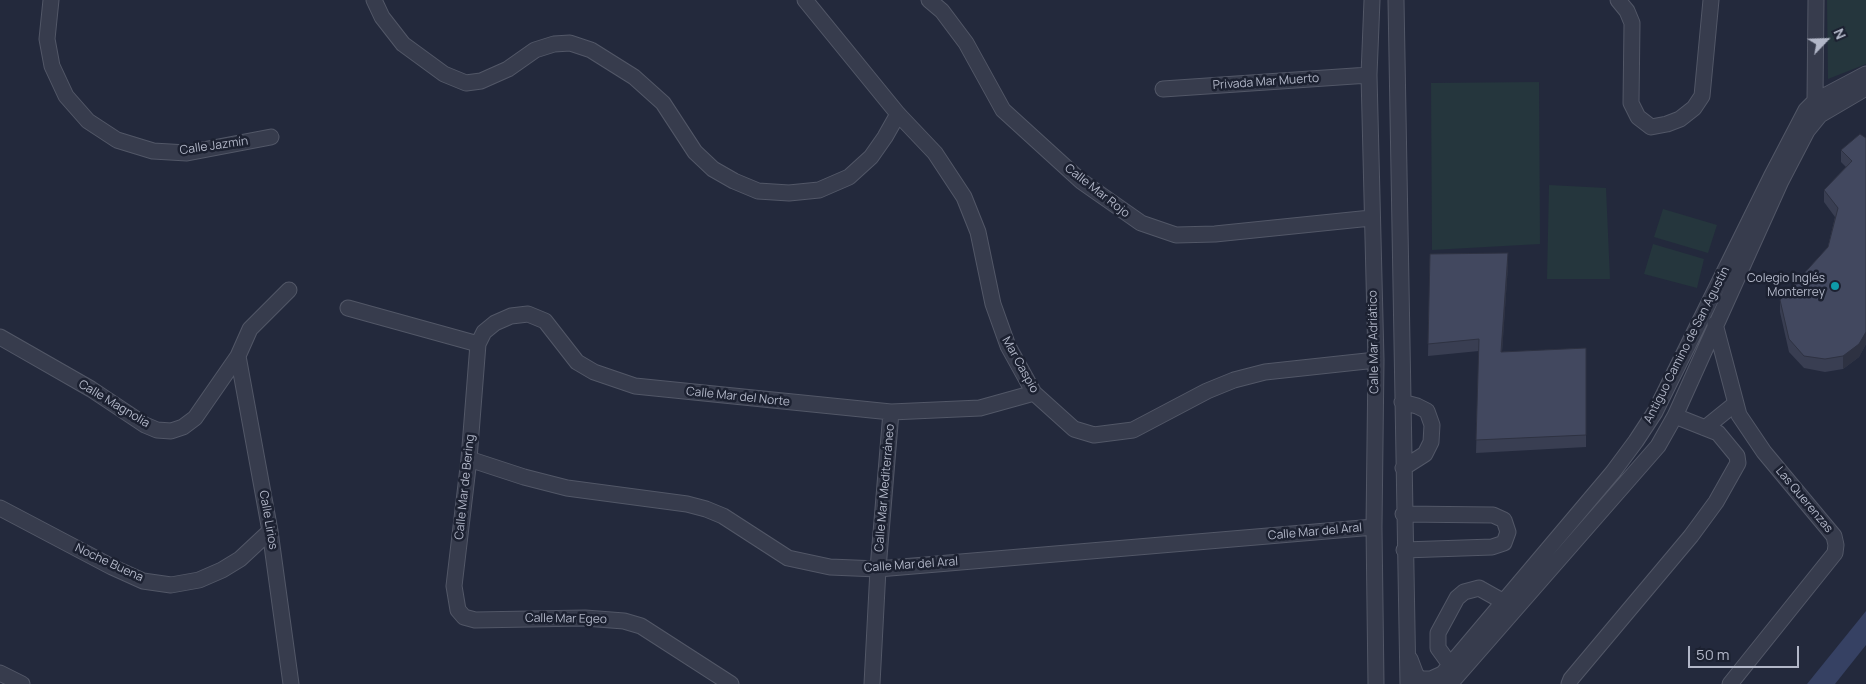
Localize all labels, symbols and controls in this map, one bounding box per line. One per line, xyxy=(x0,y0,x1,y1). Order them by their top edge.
north arrow xyxy=(1801,15,1851,65)
text: N xyxy=(1829,25,1851,42)
street label: Privada Mar Muerto xyxy=(1212,71,1320,93)
street label: Calle Jazmín xyxy=(179,134,249,158)
street label: Calle Mar Rojo xyxy=(1062,161,1132,221)
street label: Antiguo Camino de San Agustín xyxy=(1641,264,1733,426)
place label: Colegio Inglés Monterrey xyxy=(1747,272,1825,300)
marker: Colegio Inglés Monterrey xyxy=(1829,280,1841,292)
street label: Calle Mar Adriático xyxy=(1366,290,1382,394)
street label: Mar Caspio xyxy=(999,334,1041,396)
street label: Calle Magnolia xyxy=(76,377,152,431)
street label: Calle Mar del Norte xyxy=(685,384,791,410)
street label: Calle Mar Mediterráneo xyxy=(872,423,898,553)
street label: Calle Mar de Bering xyxy=(452,434,478,540)
street label: Las Querenzas xyxy=(1772,464,1836,536)
street label: Calle Lirios xyxy=(256,489,280,551)
street label: Calle Mar del Aral xyxy=(1267,521,1363,543)
street label: Noche Buena xyxy=(73,541,145,585)
street label: Calle Mar del Aral xyxy=(863,555,959,575)
street label: Calle Mar Egeo xyxy=(525,611,607,627)
scale bar xyxy=(1691,636,1802,668)
text: 50 m xyxy=(1696,644,1730,665)

